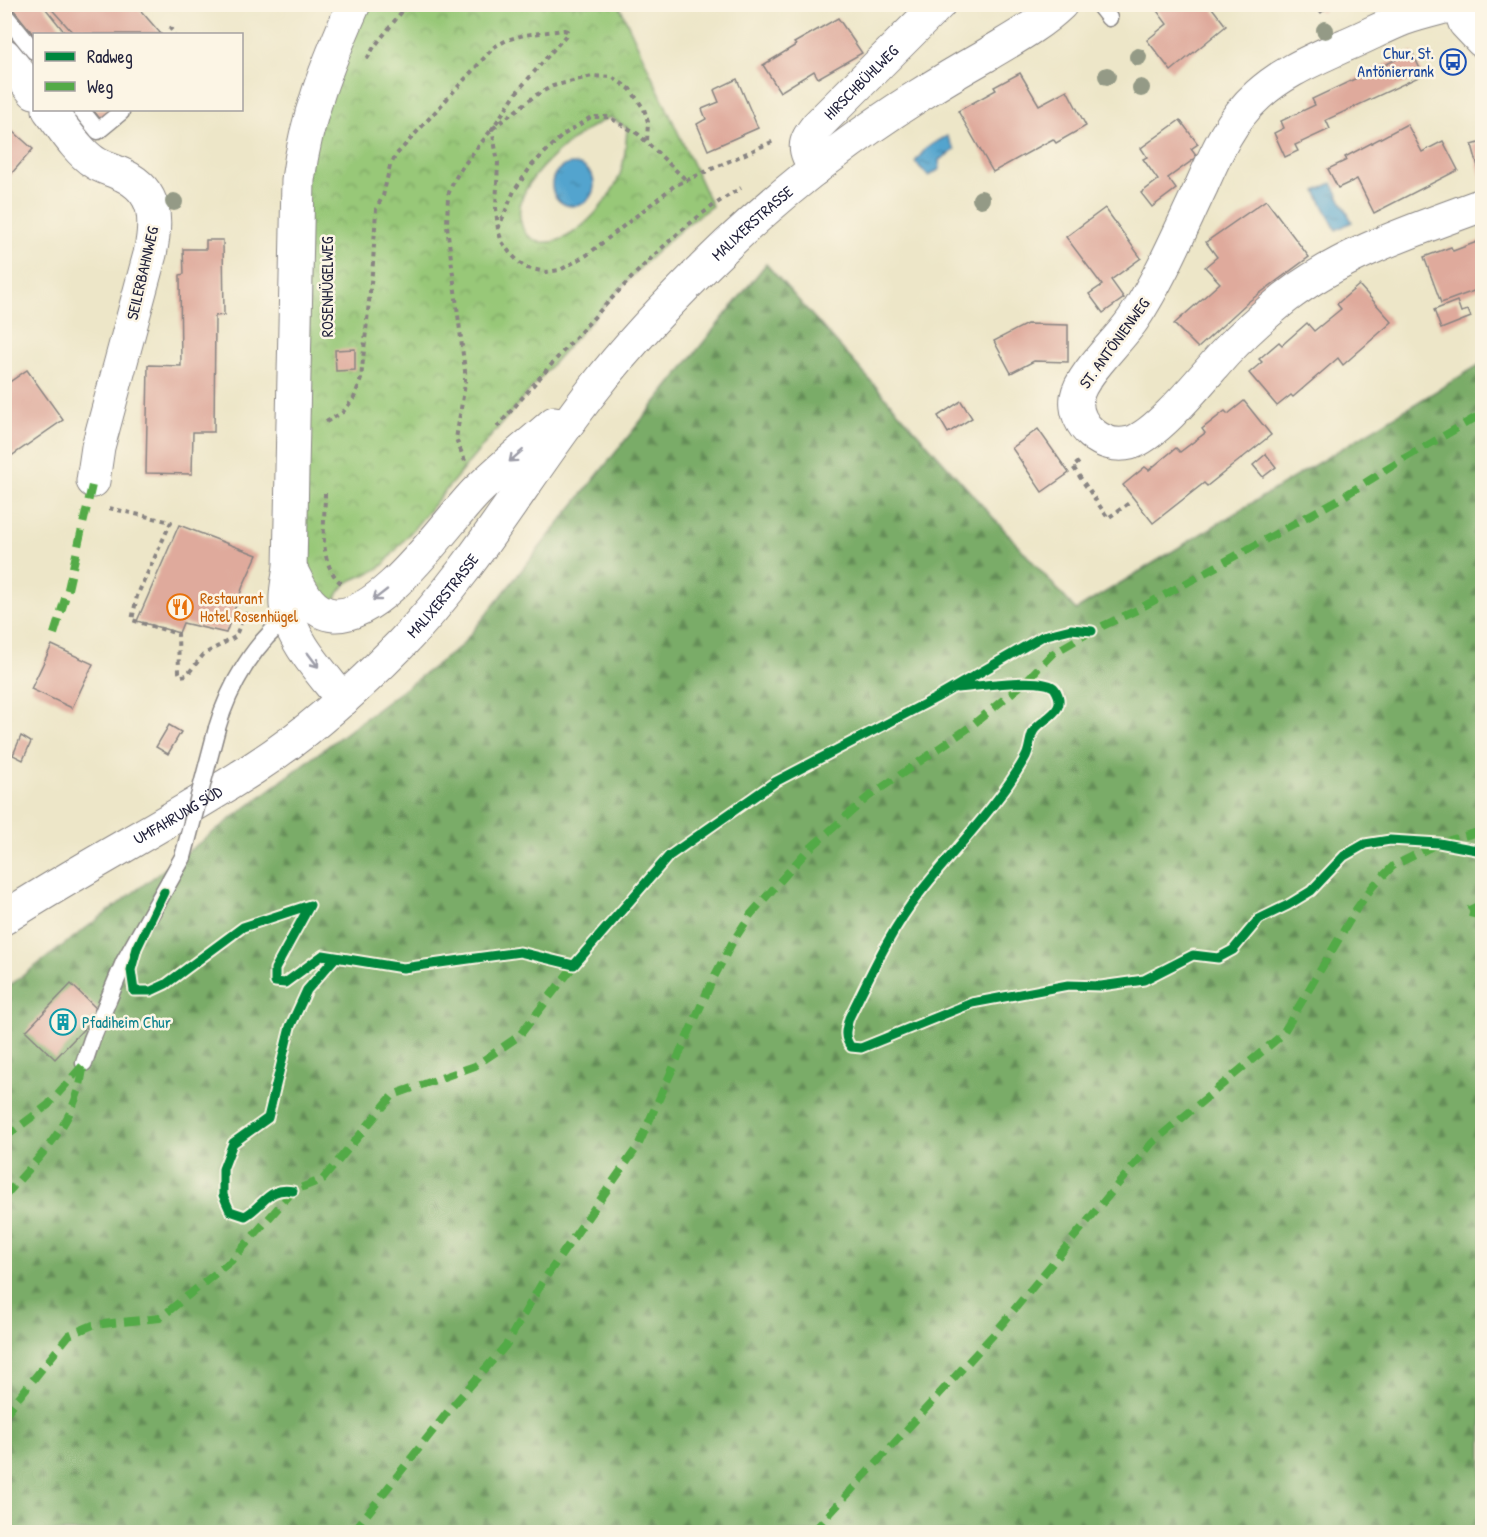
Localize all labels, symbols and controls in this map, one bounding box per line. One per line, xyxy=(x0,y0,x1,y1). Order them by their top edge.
legend xyxy=(33,33,243,111)
street label: HIRSCHBÜHLWEG xyxy=(819,40,903,124)
place label: Chur, St. Antönierrank xyxy=(1357,42,1434,82)
text: Radweg xyxy=(87,44,133,69)
bus stop icon: Chur, St. Antönierrank xyxy=(1438,47,1468,77)
text: Weg xyxy=(87,74,113,99)
street label: MALIXERSTRASSE xyxy=(706,180,797,265)
street label: SEILERBAHNWEG xyxy=(121,224,163,322)
street label: ROSENHÜGELWEG xyxy=(316,236,338,337)
street label: ST. ANTÖNIENWEG xyxy=(1074,293,1155,393)
one-way arrow xyxy=(509,449,524,463)
street label: MALIXERSTRASSE xyxy=(401,549,483,642)
place label: Restaurant Hotel Rosenhügel xyxy=(200,587,299,627)
one-way arrow xyxy=(372,589,388,602)
restaurant icon: Restaurant Hotel Rosenhügel xyxy=(165,592,195,622)
one-way arrow xyxy=(307,651,319,667)
street label: UMFAHRUNG SÜD xyxy=(129,780,226,849)
building icon: Pfadiheim Chur xyxy=(48,1007,78,1037)
place label: Pfadiheim Chur xyxy=(82,1011,171,1033)

